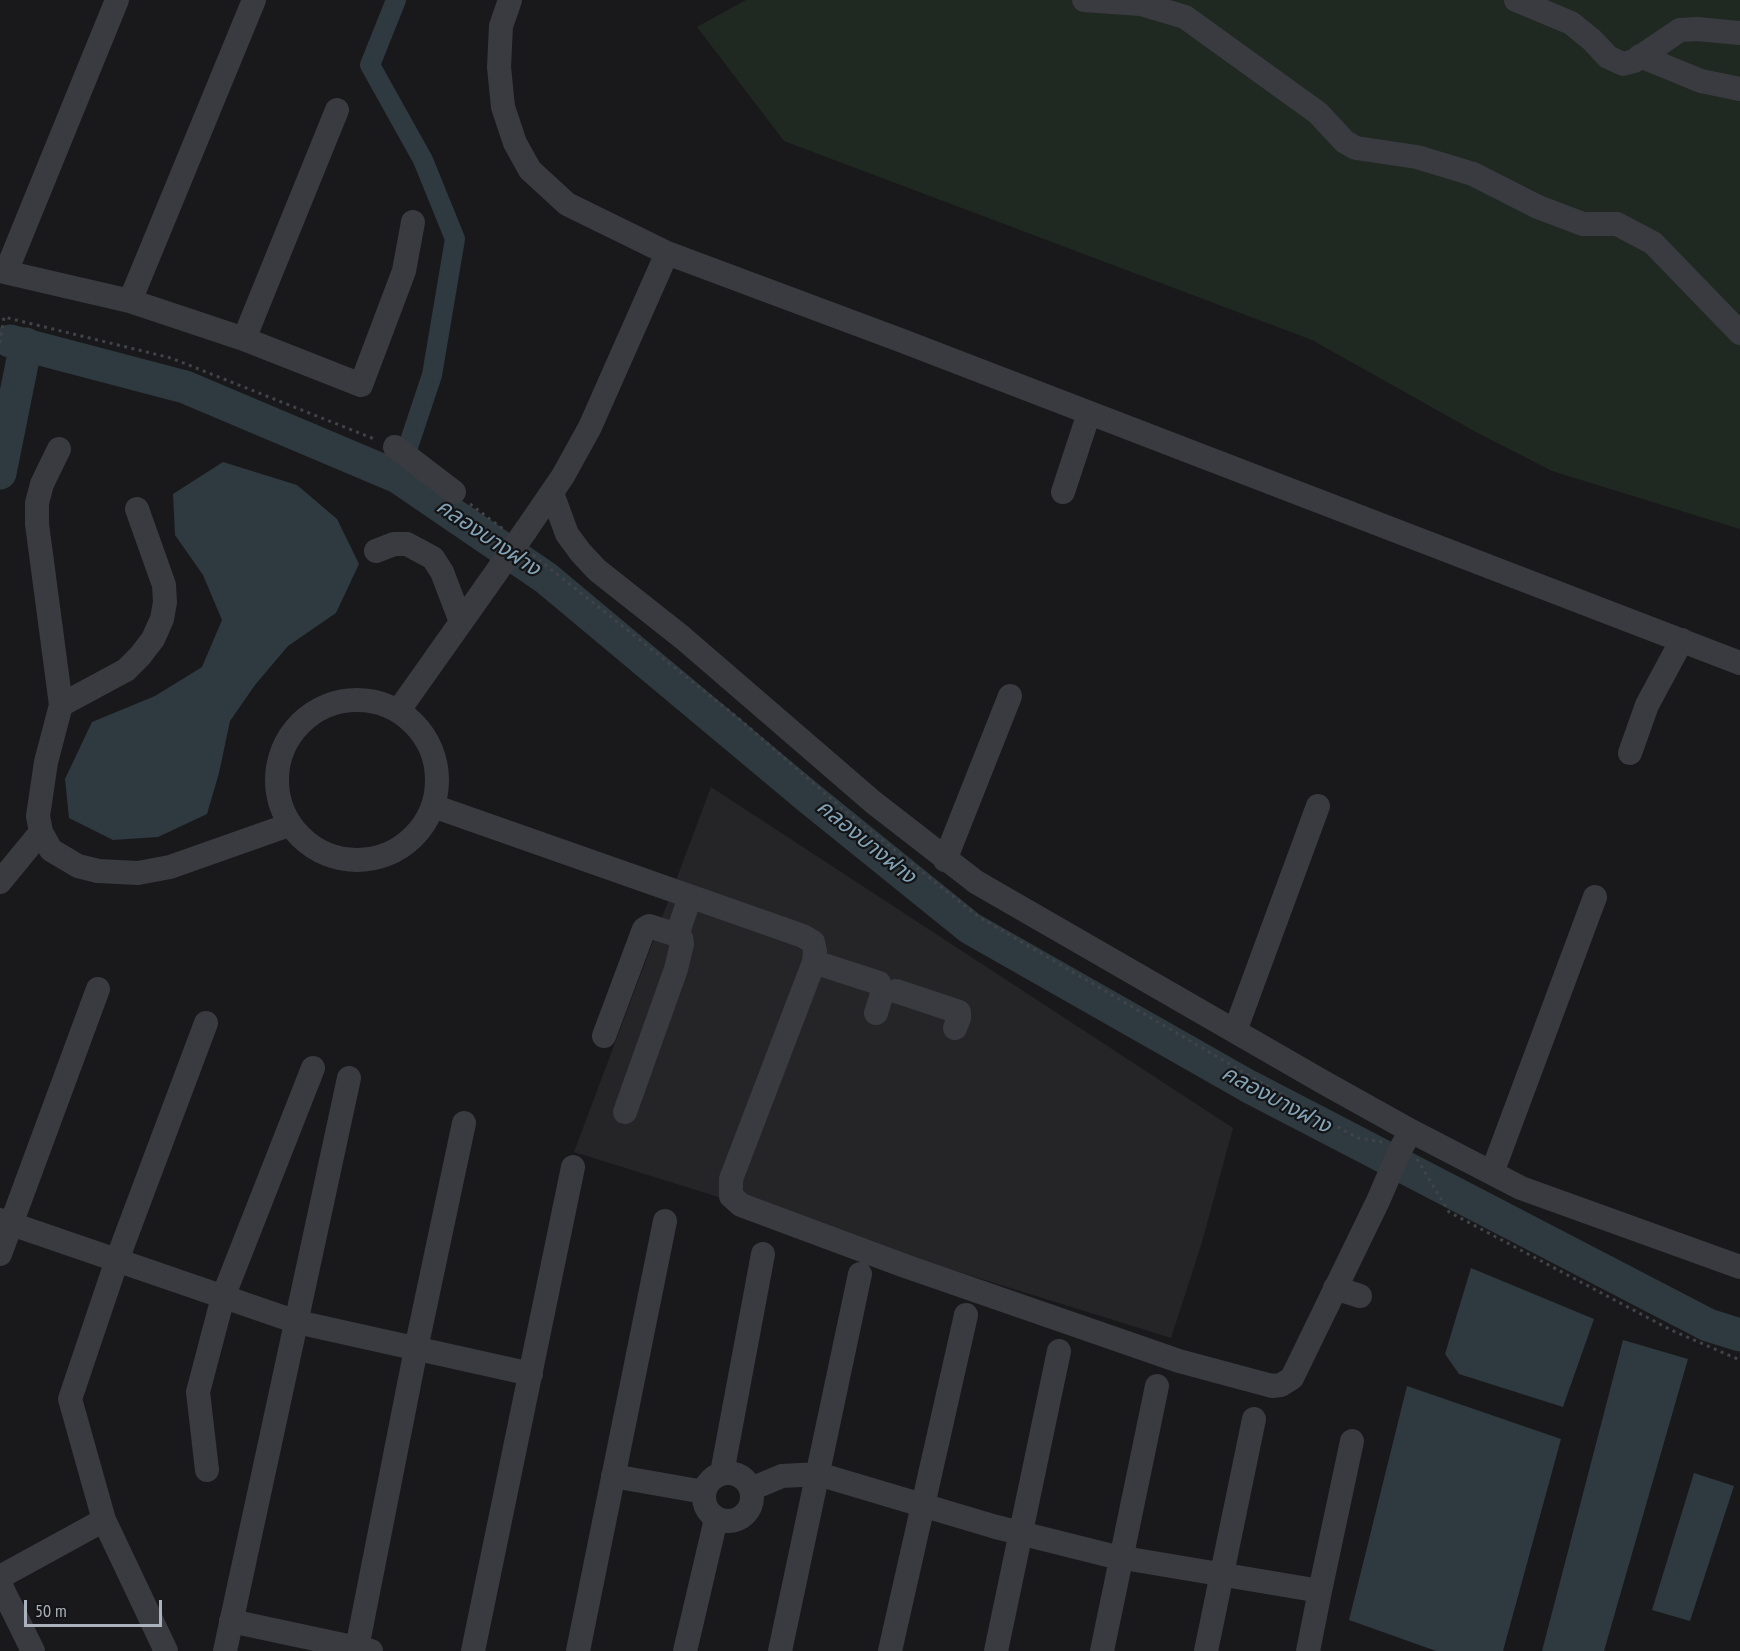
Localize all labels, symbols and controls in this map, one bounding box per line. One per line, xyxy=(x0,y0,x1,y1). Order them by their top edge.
water label: คลองบางฝาง xyxy=(431,494,545,582)
water label: คลองบางฝาง xyxy=(811,794,921,890)
water label: คลองบางฝาง xyxy=(1217,1060,1335,1140)
scale bar xyxy=(27,1588,165,1626)
text: 50 m xyxy=(35,1599,67,1622)

